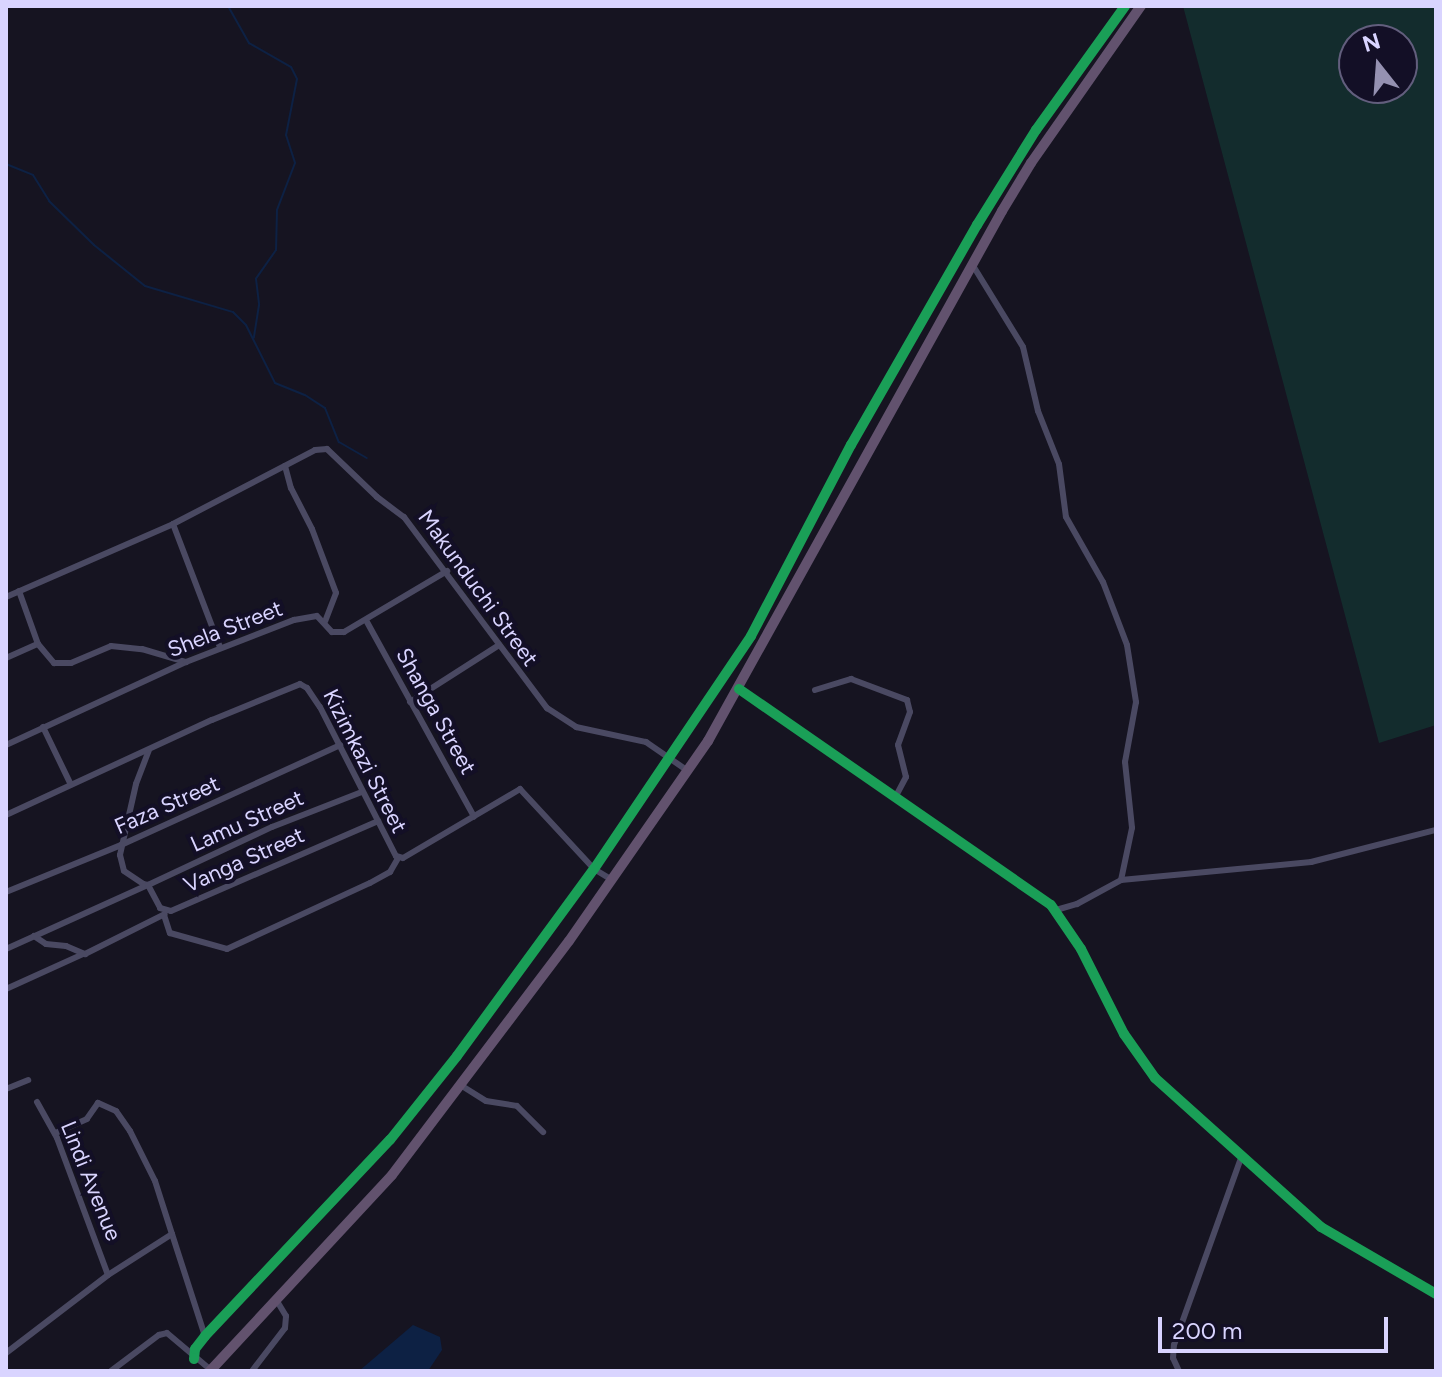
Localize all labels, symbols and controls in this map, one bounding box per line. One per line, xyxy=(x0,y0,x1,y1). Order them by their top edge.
north arrow xyxy=(1338,24,1418,104)
text: N xyxy=(1359,27,1383,58)
street label: Makunduchi Street xyxy=(412,505,544,671)
street label: Shela Street xyxy=(164,595,286,663)
street label: Shanga Street xyxy=(390,643,482,779)
street label: Kizimkazi Street xyxy=(317,685,413,837)
street label: Faza Street xyxy=(110,770,224,840)
street label: Lamu Street xyxy=(187,784,307,858)
street label: Vanga Street xyxy=(180,822,308,898)
street label: Lindi Avenue xyxy=(55,1117,127,1245)
scale bar xyxy=(1162,1301,1392,1351)
text: 200 m xyxy=(1172,1316,1243,1345)

